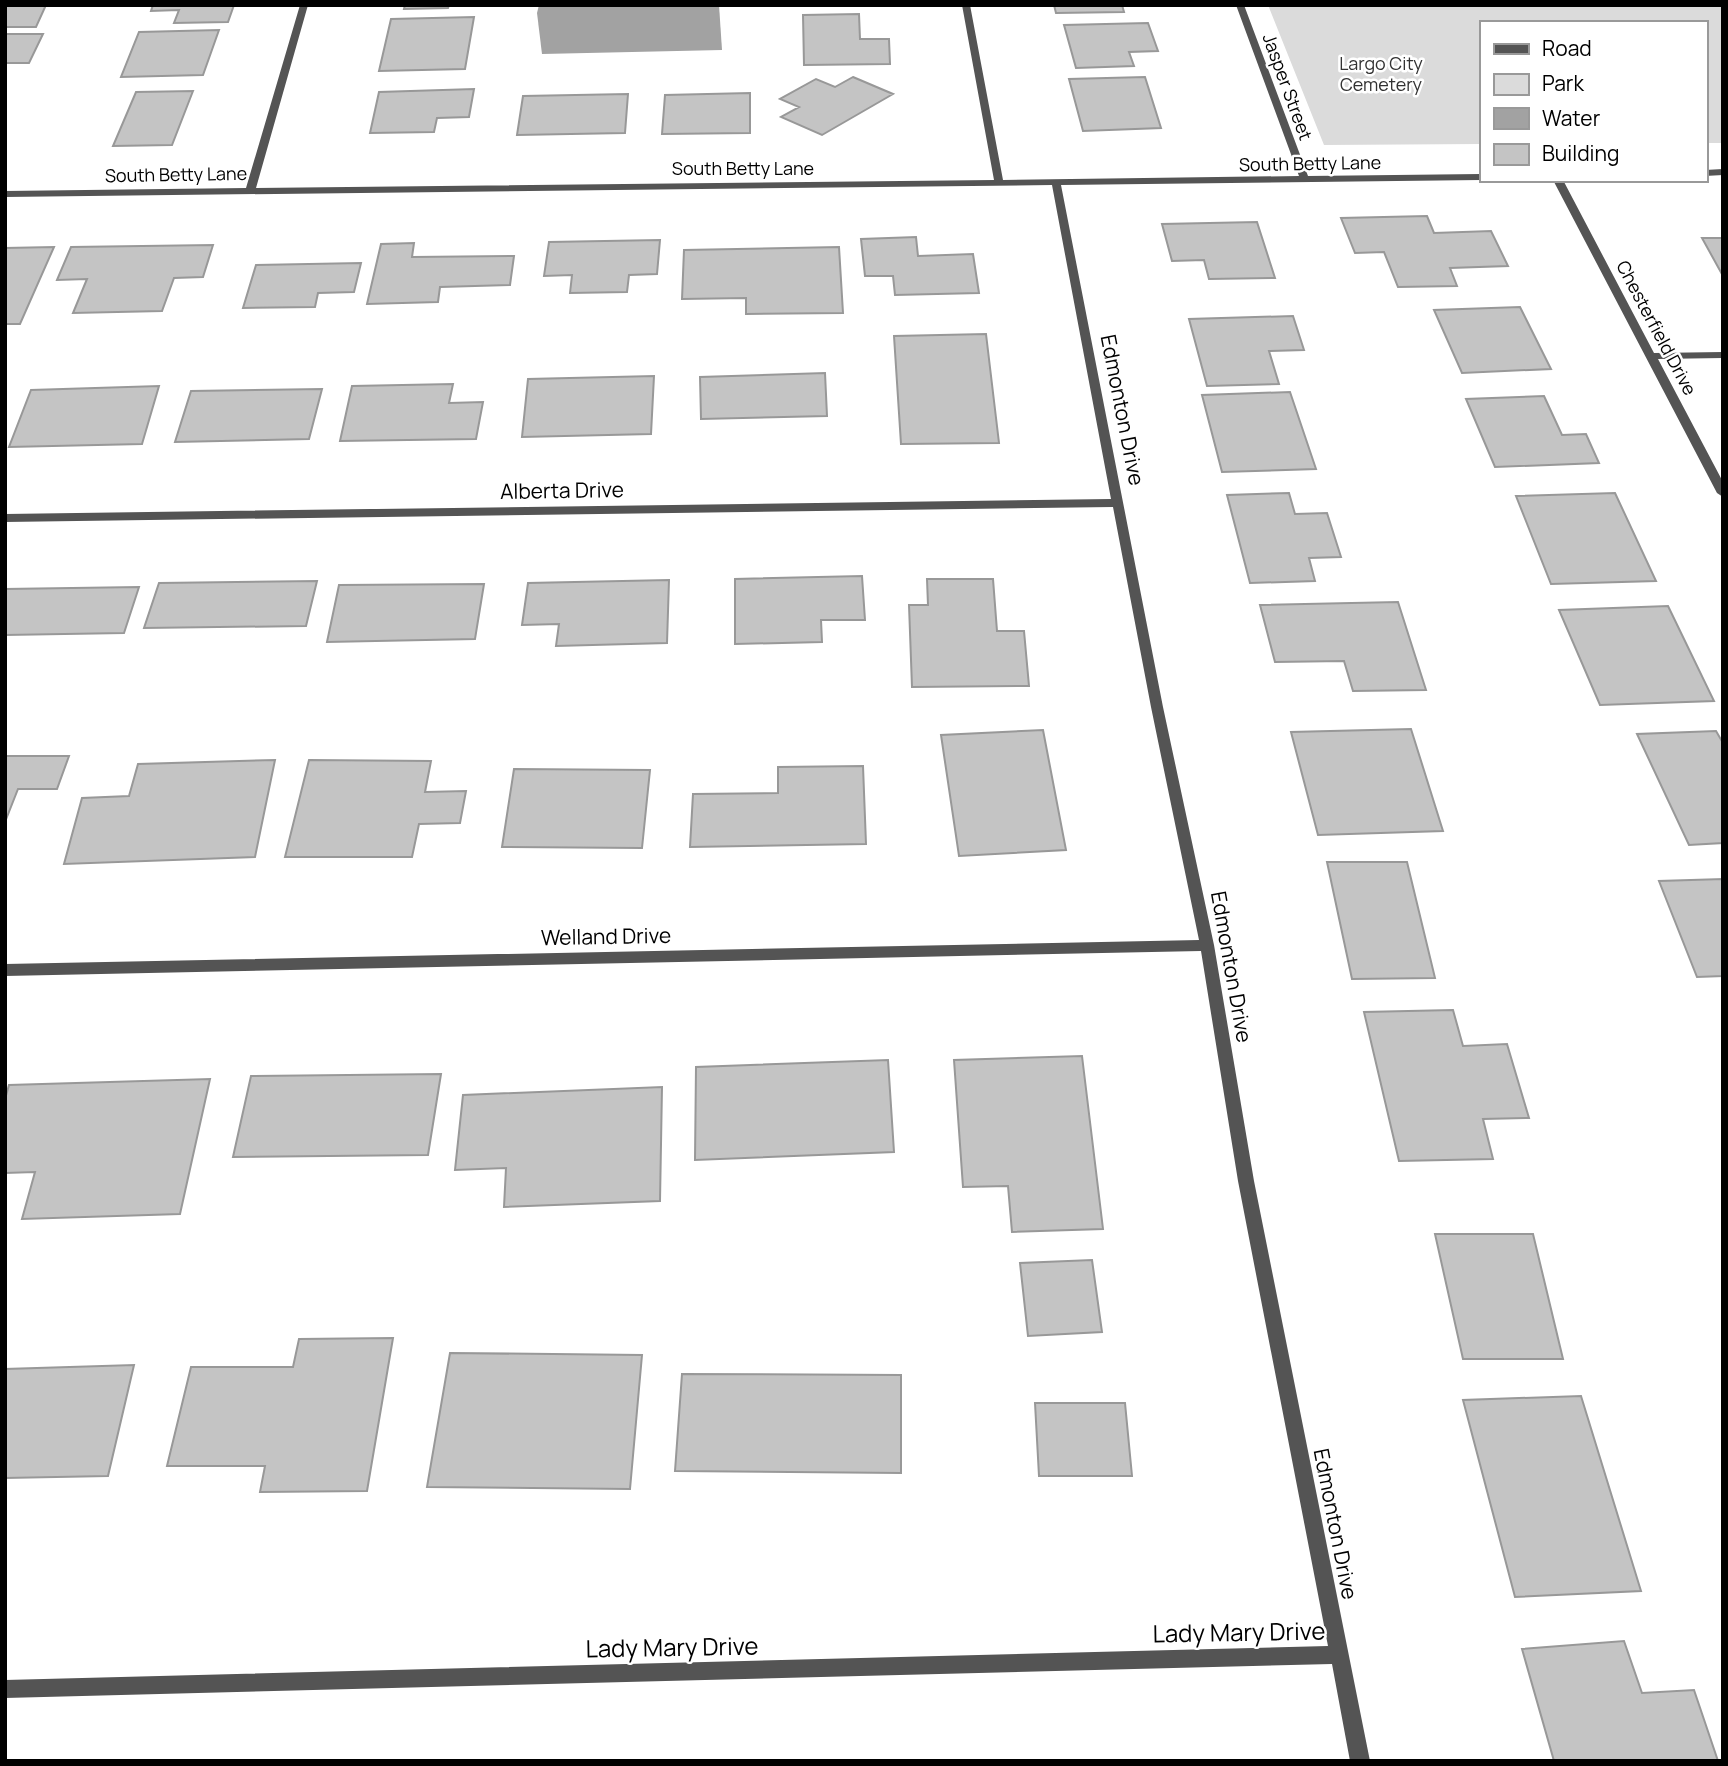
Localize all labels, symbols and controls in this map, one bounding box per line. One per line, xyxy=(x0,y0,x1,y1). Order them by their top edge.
legend xyxy=(1480,21,1707,182)
street label: Jasper Street xyxy=(1258,30,1318,143)
text: Road xyxy=(1542,34,1592,62)
park label: Largo City Cemetery xyxy=(1339,51,1423,96)
text: Park xyxy=(1542,69,1584,97)
text: Water xyxy=(1542,104,1601,132)
text: Building xyxy=(1542,139,1619,167)
street label: South Betty Lane xyxy=(1239,150,1381,176)
street label: South Betty Lane xyxy=(672,156,814,180)
street label: South Betty Lane xyxy=(105,161,247,187)
street label: Chesterfield Drive xyxy=(1611,256,1703,399)
street label: Edmonton Drive xyxy=(1095,332,1151,488)
street label: Alberta Drive xyxy=(500,475,624,505)
street label: Edmonton Drive xyxy=(1205,889,1259,1045)
street label: Welland Drive xyxy=(541,921,671,951)
street label: Edmonton Drive xyxy=(1308,1446,1364,1602)
street label: Lady Mary Drive xyxy=(1152,1613,1326,1650)
street label: Lady Mary Drive xyxy=(585,1628,759,1665)

